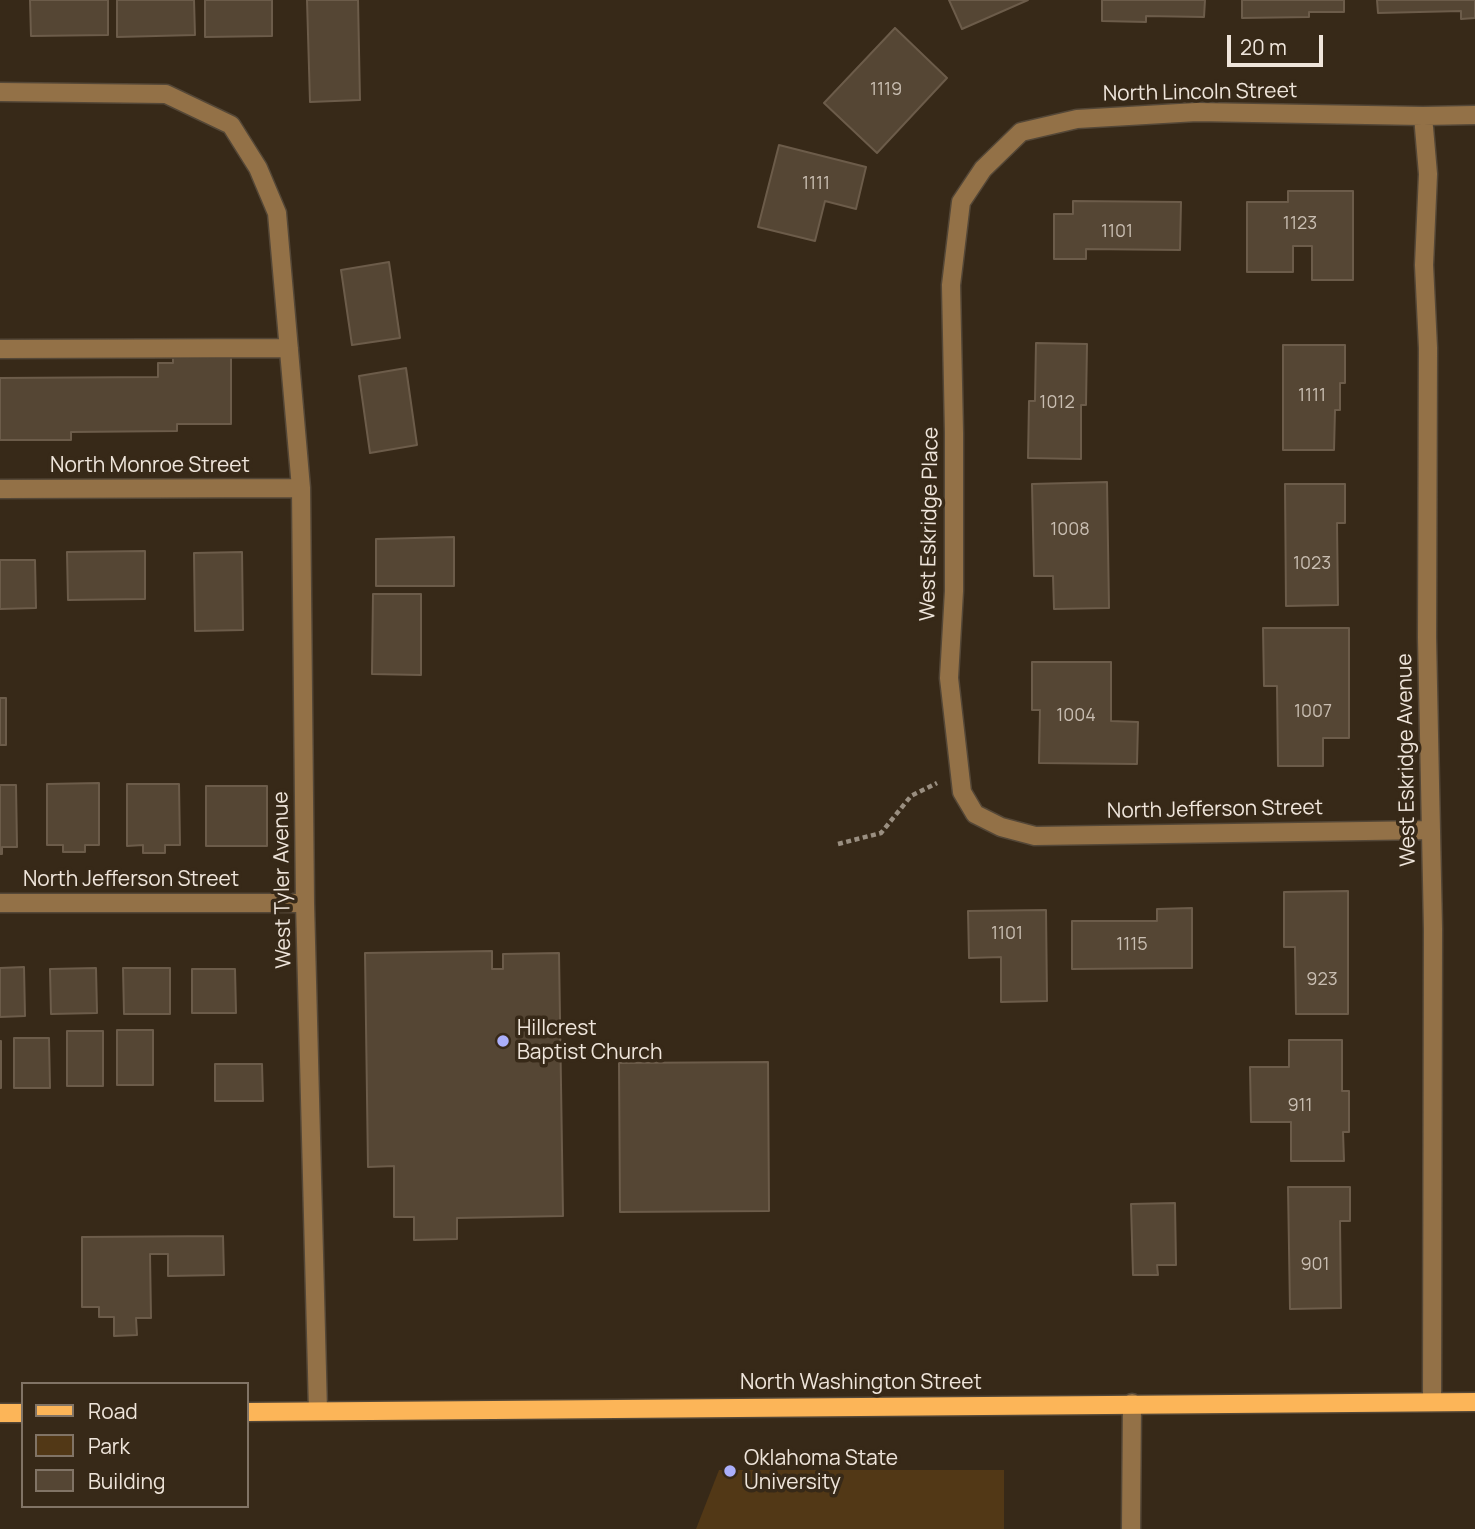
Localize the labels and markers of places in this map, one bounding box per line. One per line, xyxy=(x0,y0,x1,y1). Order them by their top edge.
place label: Hillcrest Baptist Church xyxy=(517,1016,662,1066)
marker: Hillcrest Baptist Church xyxy=(495,1033,511,1049)
place label: Oklahoma State University xyxy=(744,1446,898,1496)
marker: Oklahoma State University xyxy=(722,1463,738,1479)

